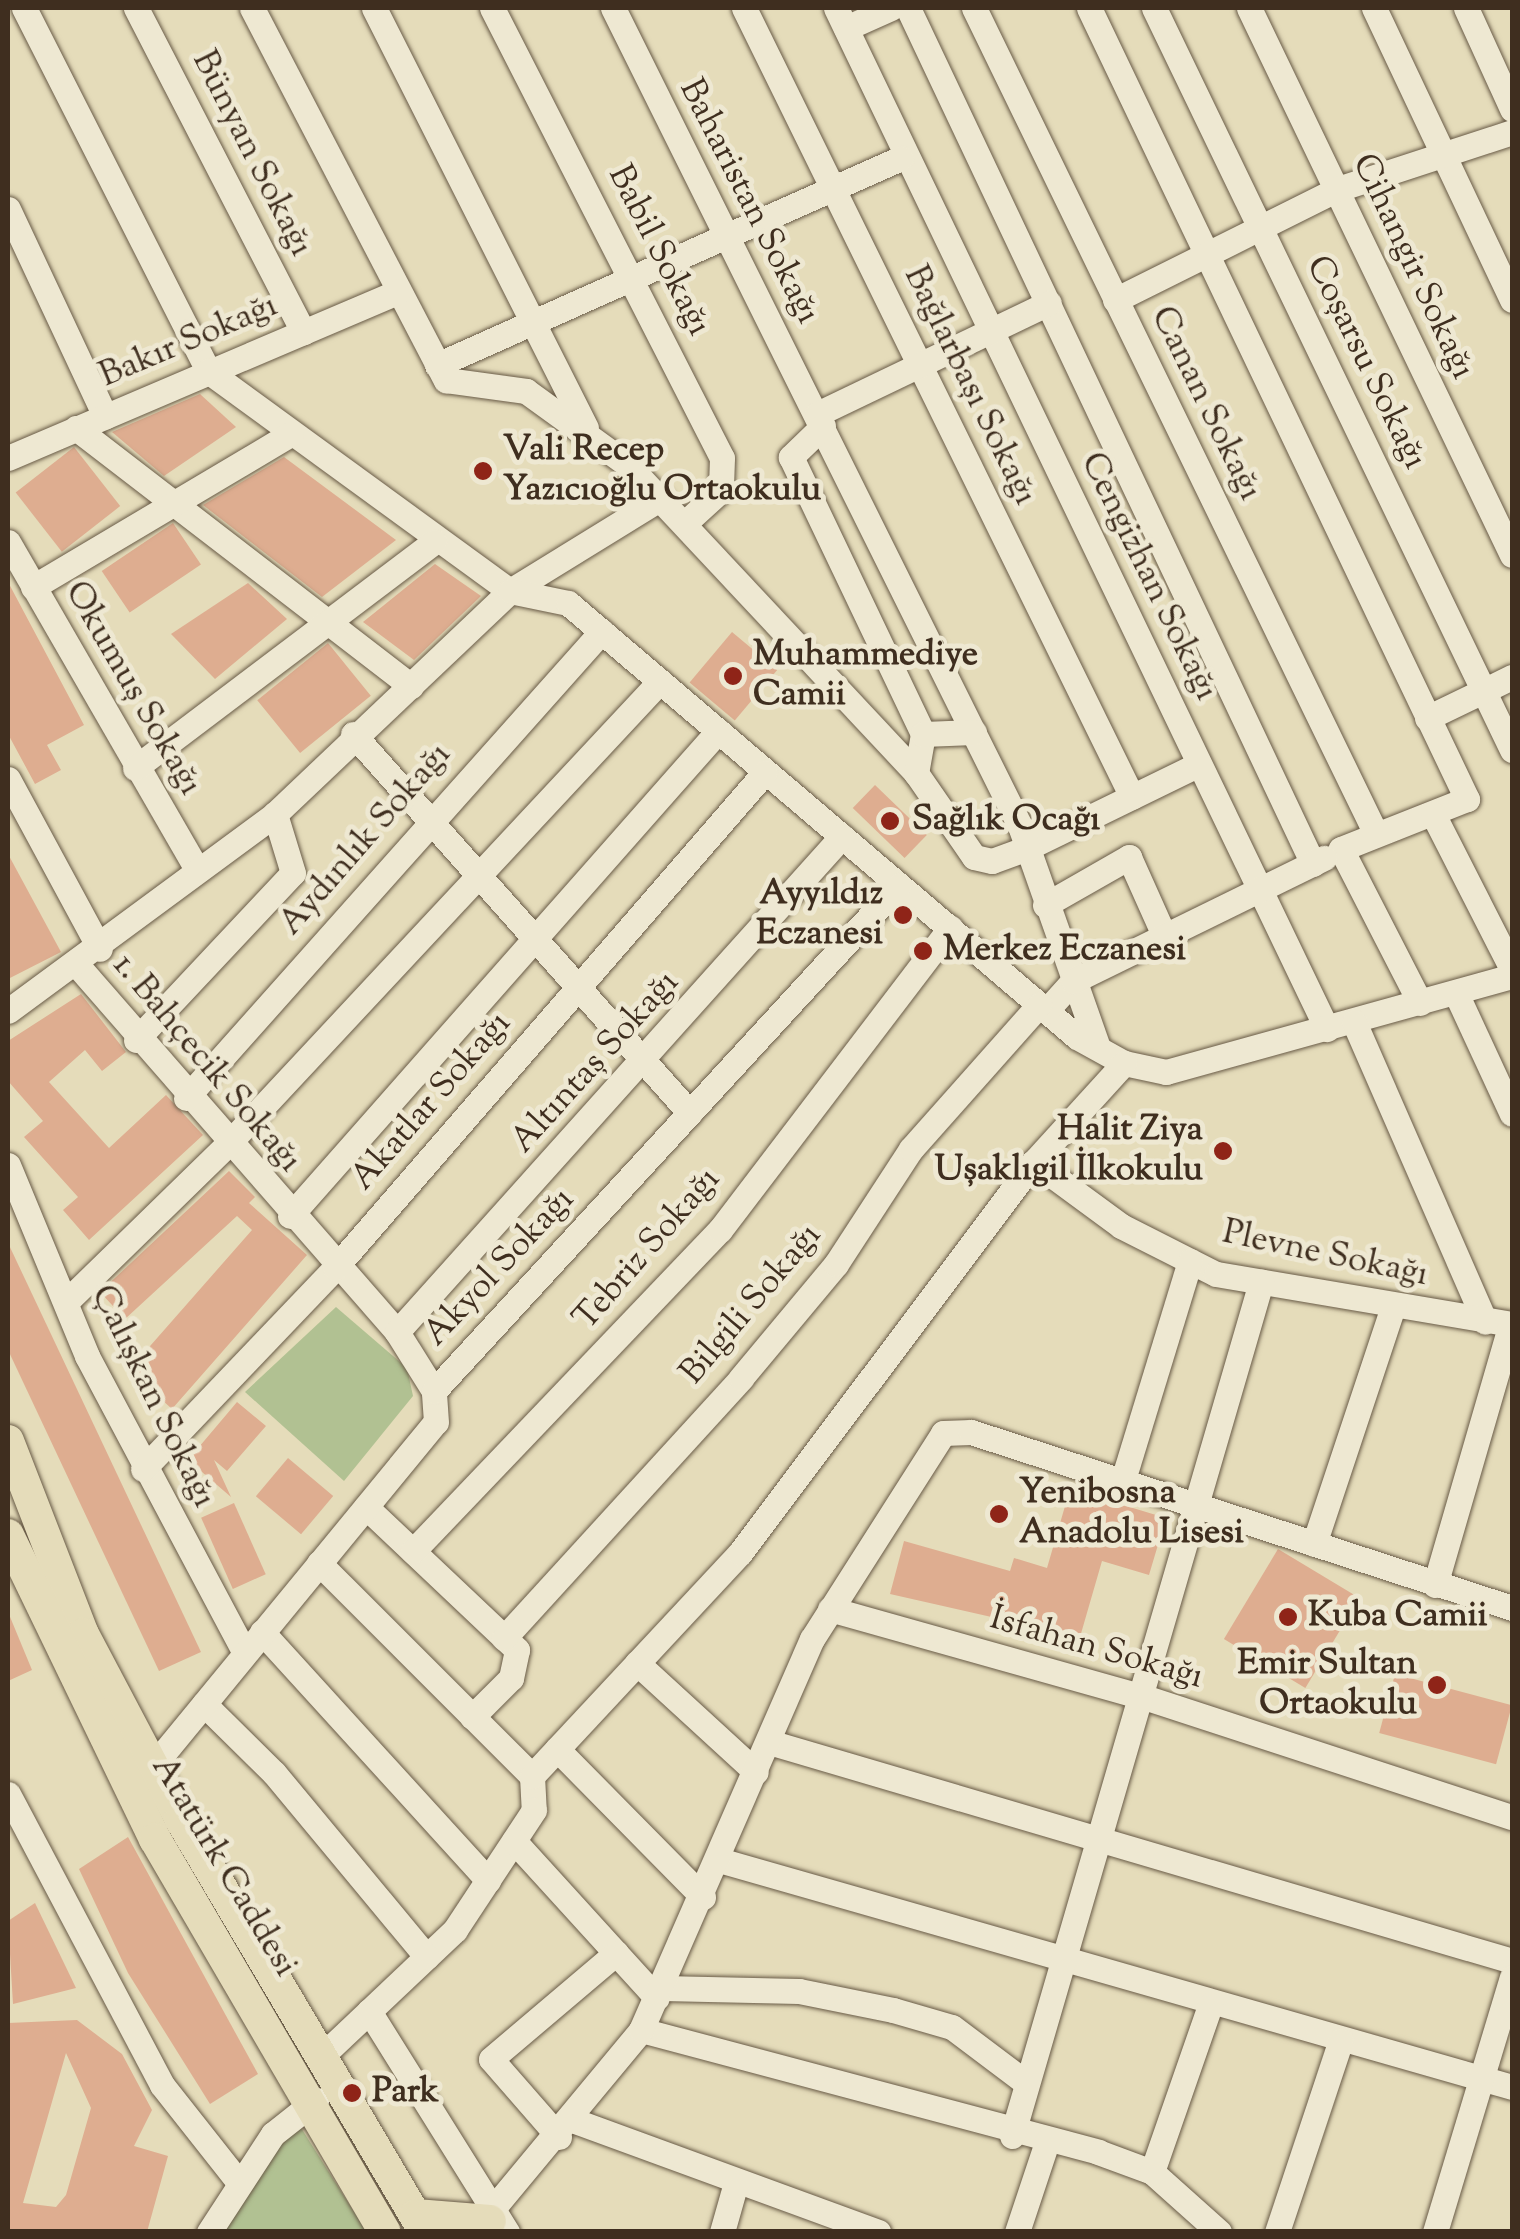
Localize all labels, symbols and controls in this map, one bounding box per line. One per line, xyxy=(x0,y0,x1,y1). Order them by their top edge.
street label: Bünyan Sokağı xyxy=(181,44,321,264)
street label: Baharistan Sokağı xyxy=(668,73,828,331)
street label: Cihangir Sokağı xyxy=(1341,148,1483,386)
street label: Babil Sokağı xyxy=(597,159,719,343)
street label: Coşarsu Sokağı xyxy=(1295,250,1435,476)
street label: Bağlarbaşı Sokağı xyxy=(893,260,1045,512)
street label: Bakır Sokağı xyxy=(94,286,284,398)
street label: Canan Sokağı xyxy=(1140,300,1270,508)
place label: Vali Recep Yazıcıoğlu Ortaokulu xyxy=(503,430,821,512)
street label: Cengizhan Sokağı xyxy=(1070,446,1226,708)
marker: Vali Recep Yazıcıoğlu Ortaokulu xyxy=(472,460,494,482)
street label: Okumuş Sokağı xyxy=(54,575,210,803)
place label: Muhammediye Camii xyxy=(753,635,978,717)
marker: Muhammediye Camii xyxy=(722,665,744,687)
street label: Aydınlık Sokağı xyxy=(271,735,461,945)
place label: Sağlık Ocağı xyxy=(912,800,1100,842)
marker: Sağlık Ocağı xyxy=(877,808,903,834)
place label: Ayyıldız Eczanesi xyxy=(756,874,883,956)
marker: Ayyıldız Eczanesi xyxy=(892,904,914,926)
place label: Merkez Eczanesi xyxy=(943,930,1186,972)
marker: Merkez Eczanesi xyxy=(912,940,934,962)
street label: 1. Bahçecik Sokağı xyxy=(102,946,310,1182)
street label: Altıntaş Sokağı xyxy=(503,963,689,1163)
street label: Akatlar Sokağı xyxy=(343,1004,521,1200)
place label: Halit Ziya Uşaklıgil İlkokulu xyxy=(935,1110,1203,1192)
marker: Halit Ziya Uşaklıgil İlkokulu xyxy=(1212,1140,1234,1162)
street label: Tebriz Sokağı xyxy=(566,1160,730,1340)
street label: Akyol Sokağı xyxy=(416,1180,584,1356)
street label: Plevne Sokağı xyxy=(1218,1213,1432,1297)
street label: Bilgili Sokağı xyxy=(673,1216,831,1394)
street label: Çalışkan Sokağı xyxy=(80,1279,224,1515)
place label: Yenibosna Anadolu Lisesi xyxy=(1019,1473,1244,1555)
marker: Yenibosna Anadolu Lisesi xyxy=(988,1503,1010,1525)
place label: Kuba Camii xyxy=(1308,1596,1487,1638)
street label: İsfahan Sokağı xyxy=(985,1599,1207,1699)
marker: Kuba Camii xyxy=(1277,1606,1299,1628)
place label: Emir Sultan Ortaokulu xyxy=(1237,1644,1417,1726)
marker: Emir Sultan Ortaokulu xyxy=(1426,1674,1448,1696)
street label: Atatürk Caddesi xyxy=(141,1749,305,1985)
place label: Park xyxy=(372,2072,439,2114)
marker: Park xyxy=(341,2082,363,2104)

